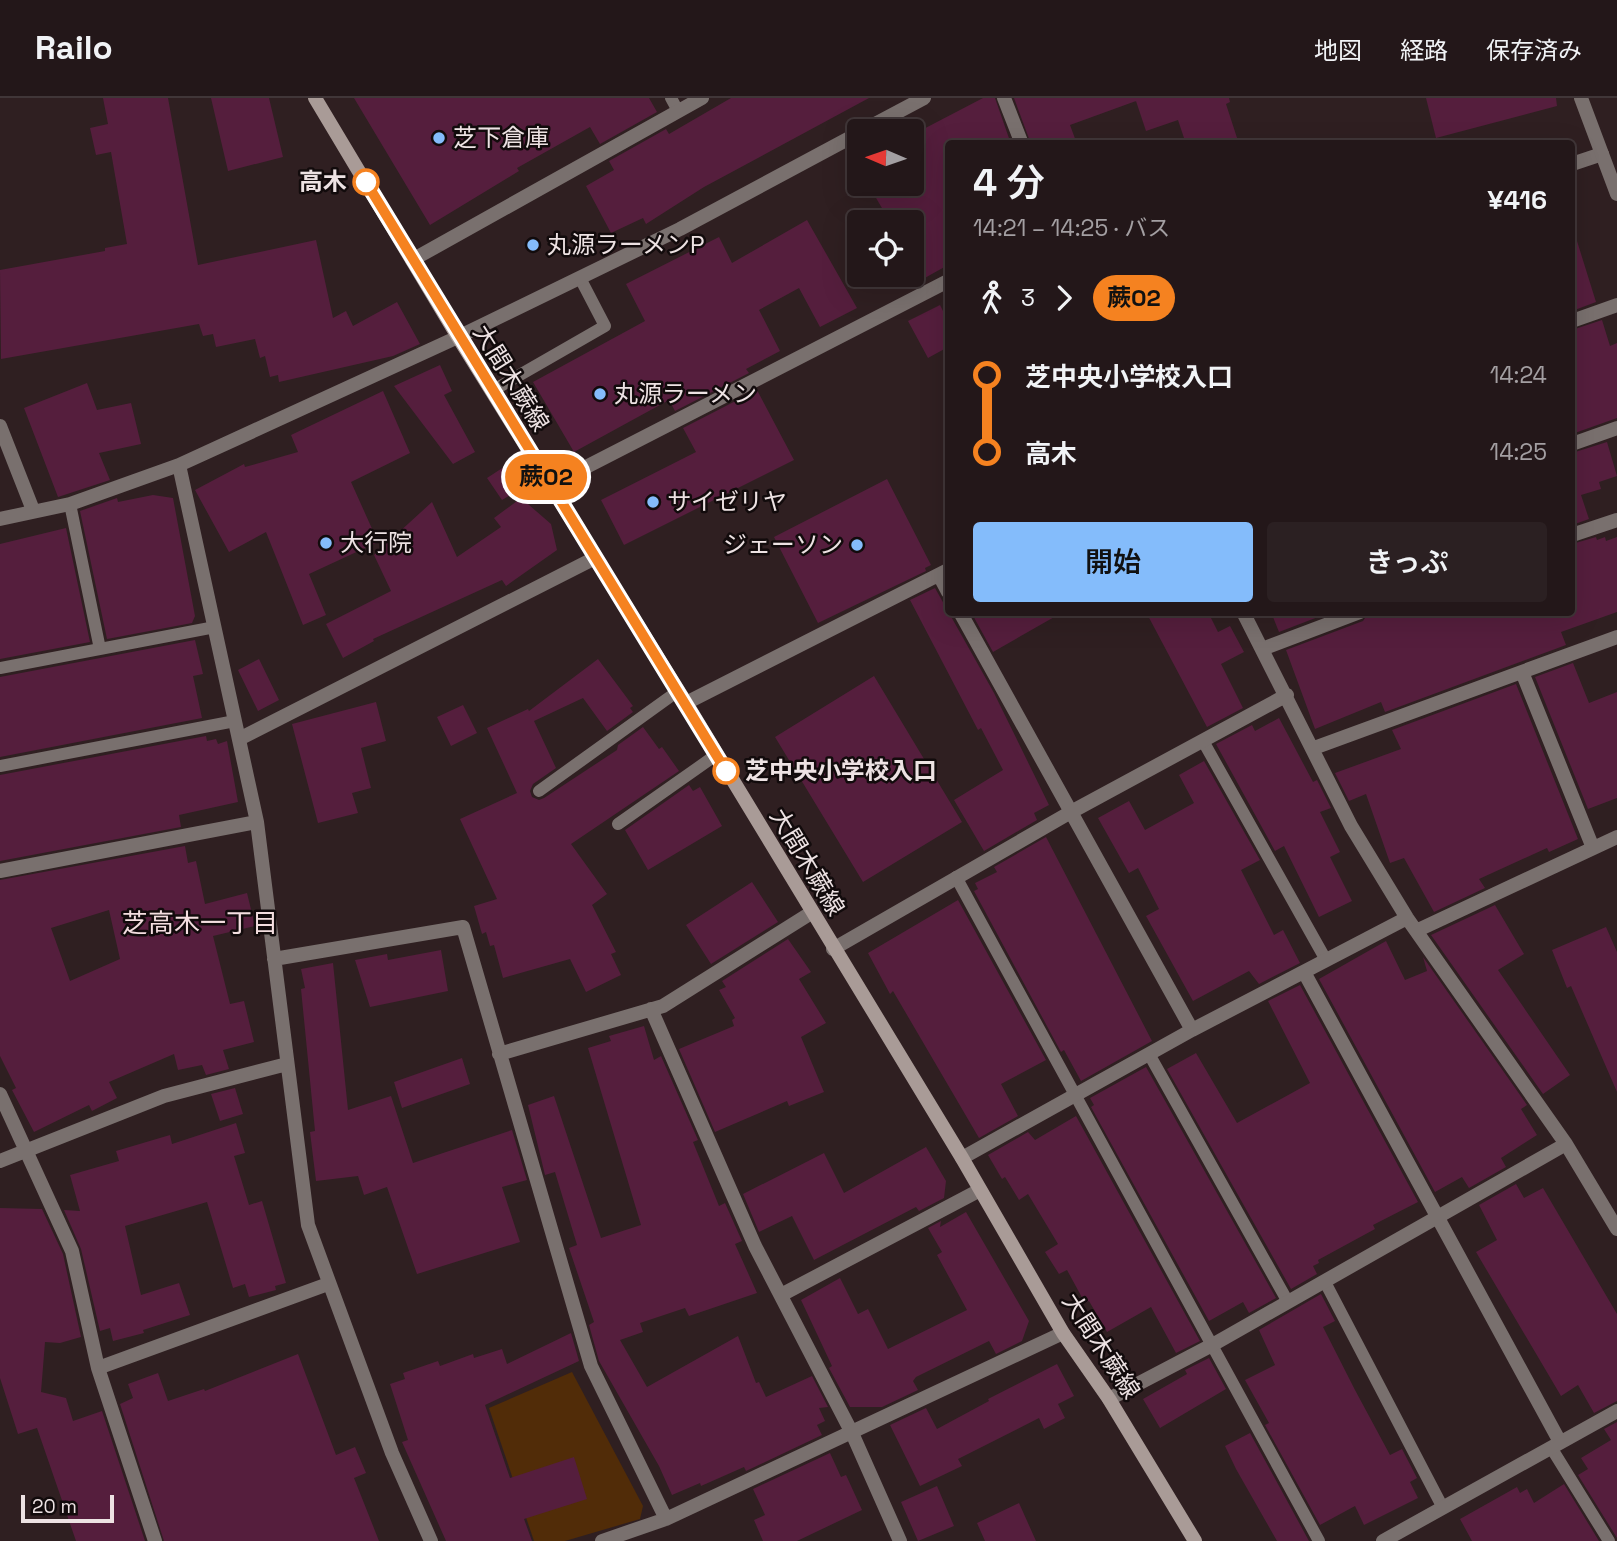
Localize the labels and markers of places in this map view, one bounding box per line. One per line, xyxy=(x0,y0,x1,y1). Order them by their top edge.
place label: 芝下倉庫 xyxy=(453,122,549,153)
marker: 芝下倉庫 xyxy=(431,130,447,146)
place label: 高木 xyxy=(299,166,347,197)
marker: 高木 xyxy=(353,169,379,195)
place label: 丸源ラーメンP xyxy=(547,229,704,260)
marker: 丸源ラーメンP xyxy=(525,237,541,253)
place label: 丸源ラーメン xyxy=(614,378,757,409)
marker: 丸源ラーメン xyxy=(592,386,608,402)
place label: サイゼリヤ xyxy=(667,486,787,517)
marker: サイゼリヤ xyxy=(645,494,661,510)
place label: 大行院 xyxy=(340,527,412,558)
place label: ジェーソン xyxy=(723,529,843,560)
marker: 大行院 xyxy=(318,535,334,551)
marker: ジェーソン xyxy=(849,537,865,553)
place label: 芝中央小学校入口 xyxy=(745,755,937,786)
marker: 芝中央小学校入口 xyxy=(713,758,739,784)

